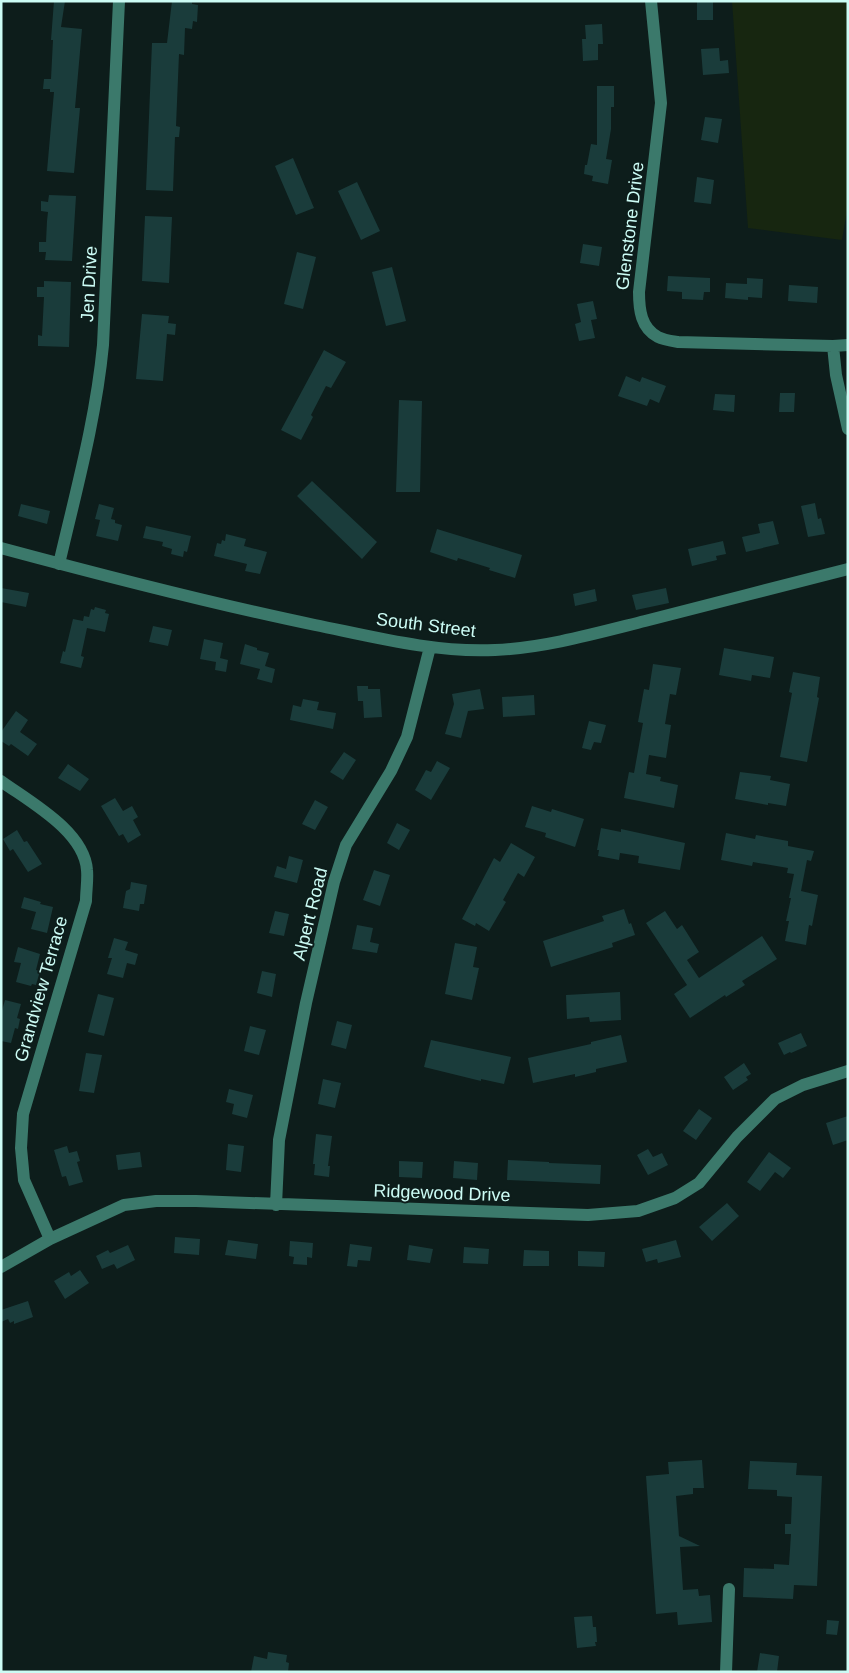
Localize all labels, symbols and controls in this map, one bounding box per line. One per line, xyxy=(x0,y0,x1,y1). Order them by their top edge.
street label: Glenstone Drive xyxy=(612,161,648,291)
street label: Jen Drive xyxy=(77,246,101,322)
street label: South Street xyxy=(375,609,477,641)
street label: Alpert Road xyxy=(289,865,331,963)
street label: Grandview Terrace xyxy=(11,914,71,1064)
street label: Ridgewood Drive xyxy=(373,1181,511,1205)

